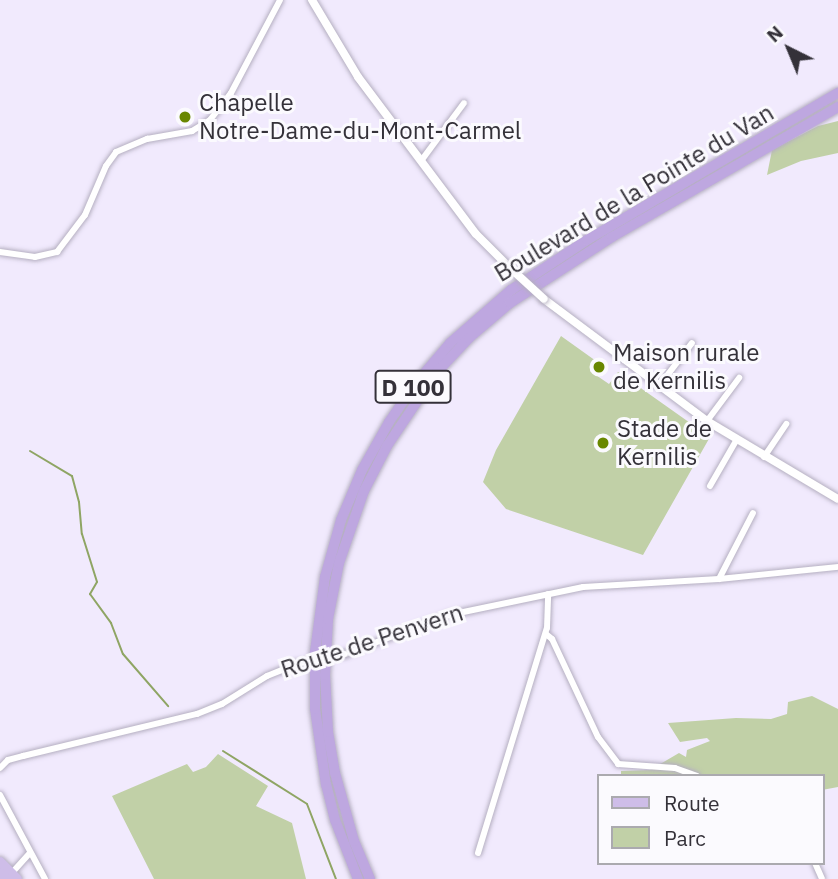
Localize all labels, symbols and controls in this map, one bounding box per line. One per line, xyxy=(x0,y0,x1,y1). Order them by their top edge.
north arrow xyxy=(754,14,824,84)
text: N xyxy=(761,20,788,47)
place label: Chapelle Notre-Dame-du-Mont-Carmel xyxy=(199,89,521,145)
street label: Boulevard de la Pointe du Van xyxy=(489,98,779,288)
marker: Chapelle Notre-Dame-du-Mont-Carmel xyxy=(177,109,193,125)
place label: Maison rurale de Kernilis xyxy=(613,339,759,395)
marker: Maison rurale de Kernilis xyxy=(591,359,607,375)
road number: D 100 xyxy=(374,368,452,406)
place label: Stade de Kernilis xyxy=(617,415,712,471)
marker: Stade de Kernilis xyxy=(595,435,611,451)
street label: Route de Penvern xyxy=(277,598,467,684)
legend xyxy=(596,774,824,865)
text: Route xyxy=(664,789,720,817)
text: Parc xyxy=(664,824,706,852)

